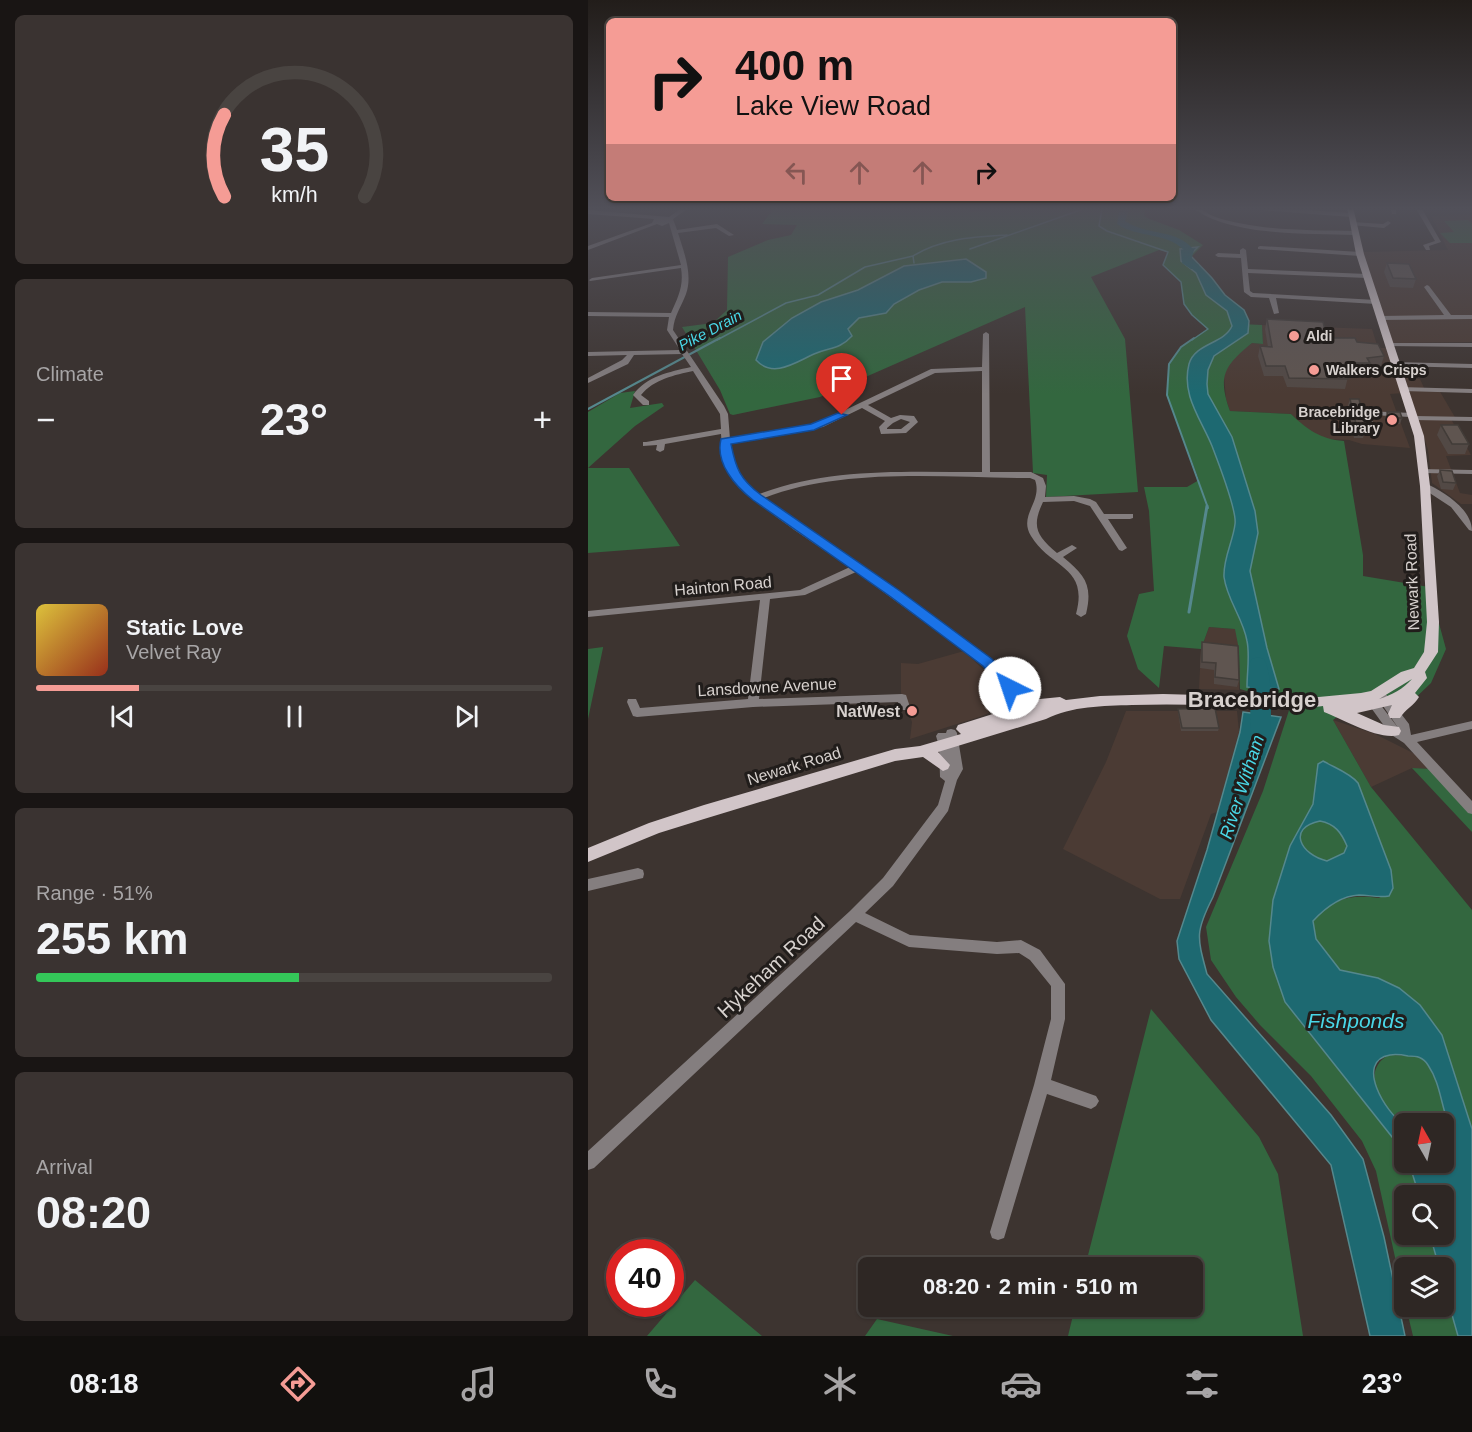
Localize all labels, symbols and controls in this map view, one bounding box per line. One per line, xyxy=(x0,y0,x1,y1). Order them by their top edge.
icon: right xyxy=(636,42,714,120)
text: 400 m xyxy=(735,42,854,89)
text: Lake View Road xyxy=(735,91,931,121)
text: 35 xyxy=(259,115,329,184)
icon: left xyxy=(780,156,813,189)
icon: ahead xyxy=(843,156,876,189)
icon: ahead xyxy=(906,156,939,189)
icon: right xyxy=(969,156,1002,189)
text: km/h xyxy=(271,183,317,207)
water label: Pike Drain xyxy=(675,306,745,354)
place label: Aldi xyxy=(1306,328,1332,344)
marker: Aldi xyxy=(1287,329,1301,343)
pin xyxy=(816,353,867,415)
icon: arrive xyxy=(825,362,858,395)
place label: Walkers Crisps xyxy=(1326,362,1427,378)
text: Climate xyxy=(36,363,104,385)
marker: Walkers Crisps xyxy=(1307,363,1321,377)
text: 23° xyxy=(260,394,328,445)
text: − xyxy=(36,401,55,438)
text: + xyxy=(533,401,552,438)
place label: Bracebridge Library xyxy=(1298,404,1380,436)
marker: Bracebridge Library xyxy=(1385,413,1399,427)
street label: Newark Road xyxy=(1402,533,1422,631)
street label: Hainton Road xyxy=(674,573,772,599)
text: Static Love xyxy=(126,615,243,640)
text: Velvet Ray xyxy=(126,641,222,663)
position arrow xyxy=(978,656,1042,720)
street label: Lansdowne Avenue xyxy=(697,675,837,699)
district label: Bracebridge xyxy=(1188,687,1316,712)
icon: previous xyxy=(106,700,139,733)
icon: pause xyxy=(278,700,311,733)
icon: next xyxy=(450,700,483,733)
place label: NatWest xyxy=(836,703,901,720)
marker: NatWest xyxy=(905,704,919,718)
water label: River Witham xyxy=(1216,733,1268,841)
street label: Newark Road xyxy=(745,744,843,788)
text: Range · 51% xyxy=(36,882,153,904)
street label: Hykeham Road xyxy=(713,912,829,1022)
text: 255 km xyxy=(36,913,189,964)
water label: Fishponds xyxy=(1308,1009,1405,1032)
north arrow xyxy=(1394,1113,1454,1173)
map controls xyxy=(1394,1113,1454,1317)
text: Arrival xyxy=(36,1156,93,1178)
button: search xyxy=(1394,1185,1454,1245)
text: 08:20 xyxy=(36,1187,151,1238)
speed limit sign: 40 xyxy=(606,1239,684,1317)
button: layers xyxy=(1394,1257,1454,1317)
text: 08:20 · 2 min · 510 m xyxy=(923,1274,1138,1299)
icon: directions xyxy=(277,1363,319,1405)
icon: music xyxy=(458,1363,500,1405)
icon: phone xyxy=(639,1363,681,1405)
icon: climate xyxy=(819,1363,861,1405)
icon: car xyxy=(1000,1363,1042,1405)
icon: filters xyxy=(1181,1363,1223,1405)
text: 08:18 xyxy=(69,1369,138,1399)
text: 23° xyxy=(1362,1369,1403,1399)

